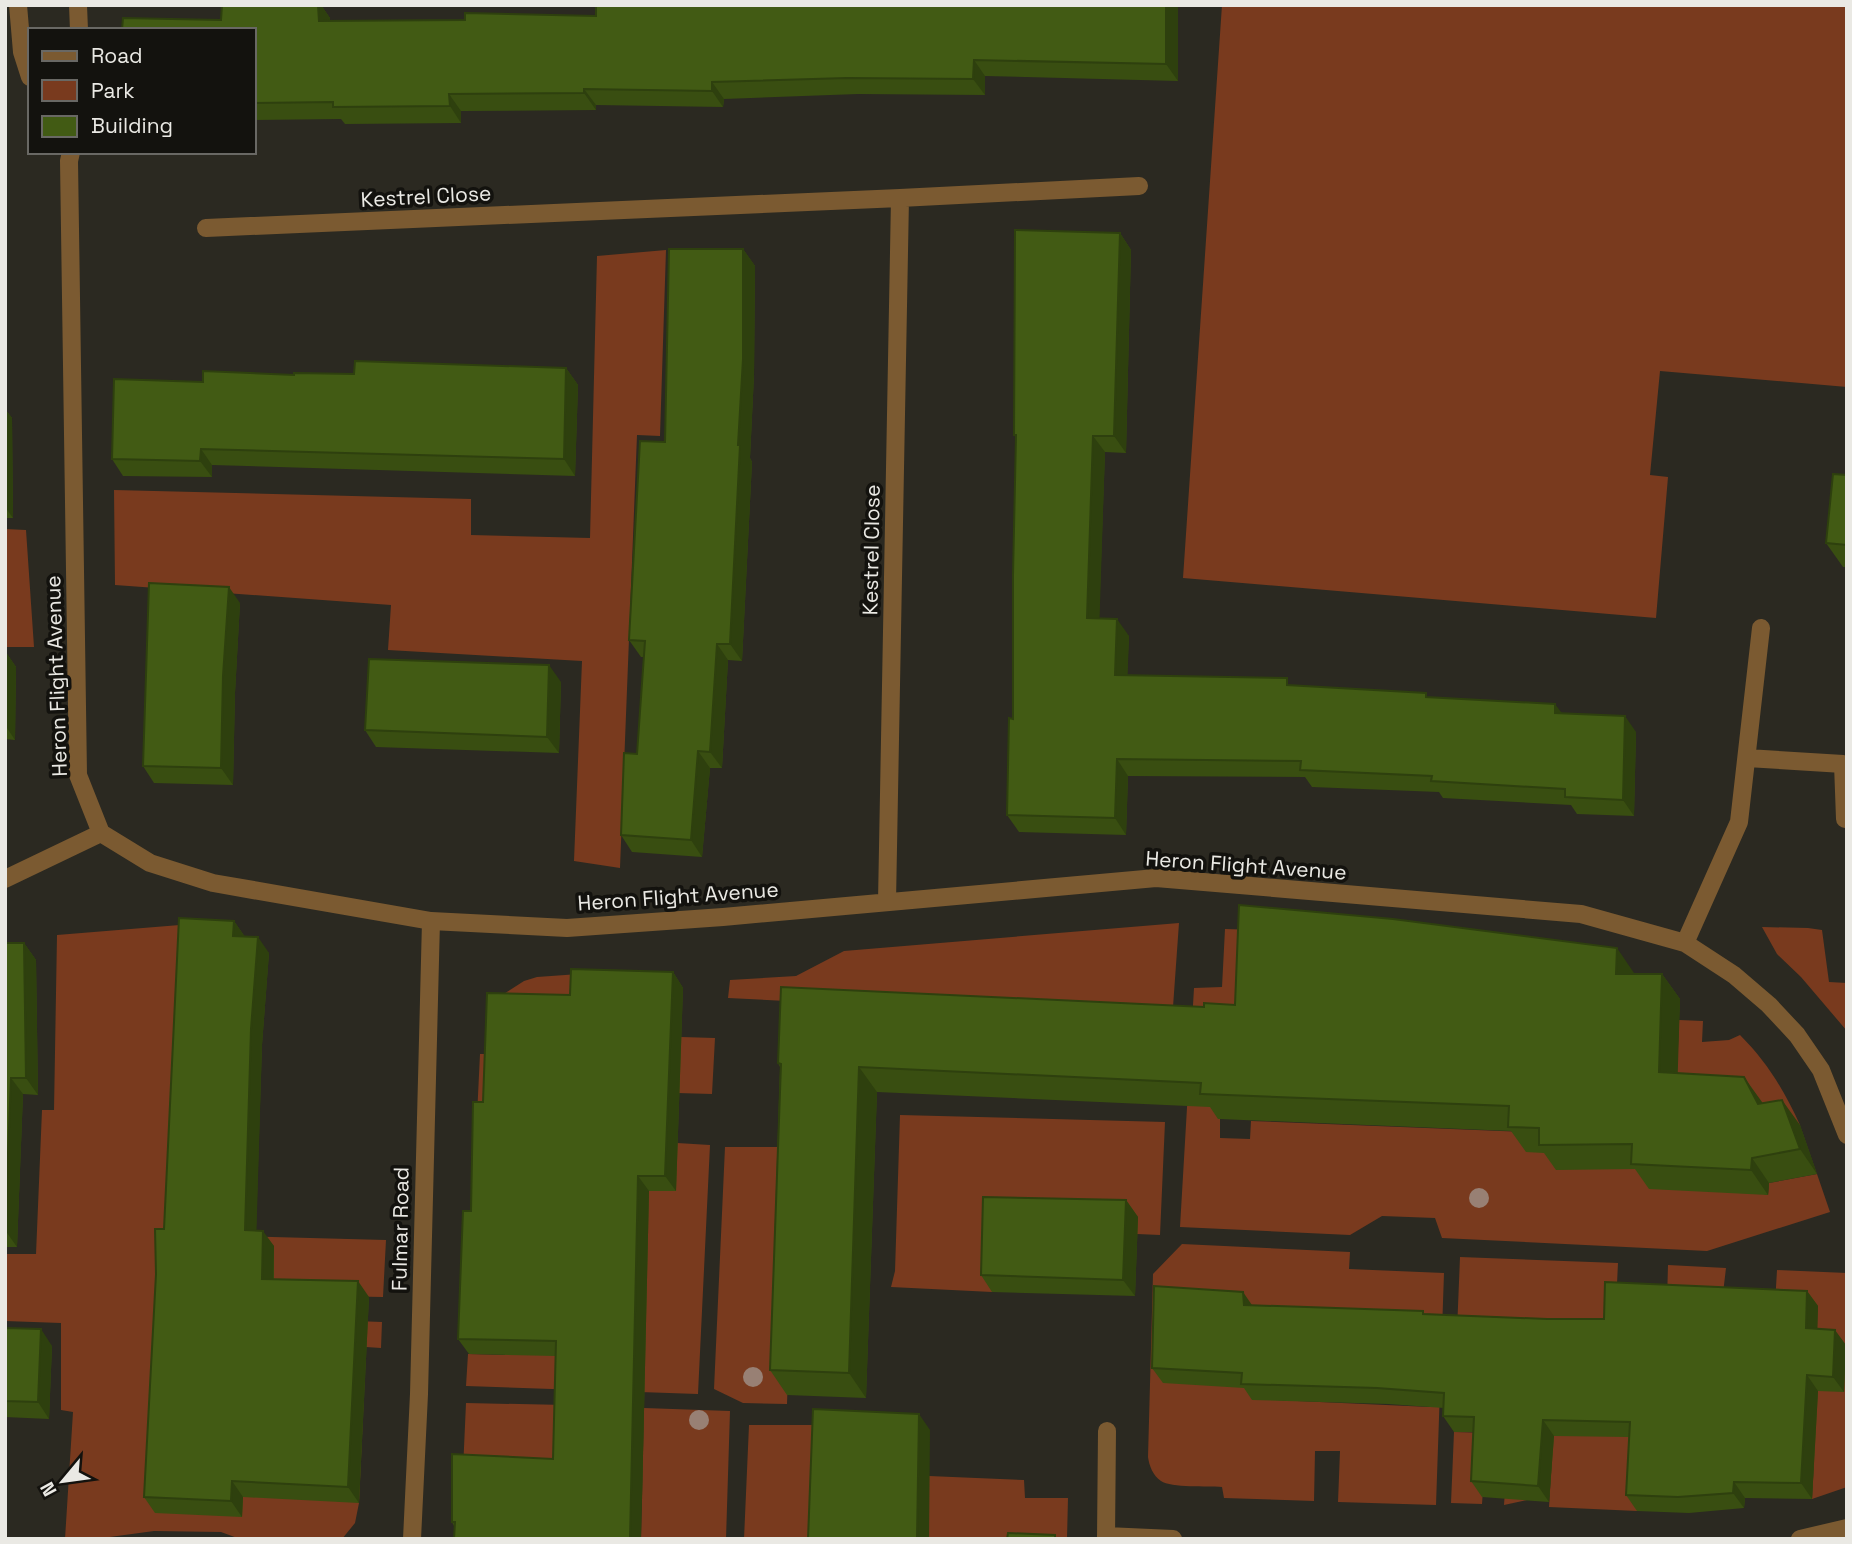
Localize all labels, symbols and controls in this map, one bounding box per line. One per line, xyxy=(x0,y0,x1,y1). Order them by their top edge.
legend xyxy=(28,28,256,154)
text: Road xyxy=(91,42,143,69)
text: Park xyxy=(91,77,135,104)
text: Building xyxy=(91,112,173,139)
street label: Kestrel Close xyxy=(360,179,492,213)
street label: Kestrel Close xyxy=(856,484,886,616)
street label: Heron Flight Avenue xyxy=(39,575,73,777)
street label: Heron Flight Avenue xyxy=(1144,845,1348,885)
street label: Heron Flight Avenue xyxy=(576,876,780,916)
street label: Fulmar Road xyxy=(385,1167,415,1291)
north arrow xyxy=(28,1446,98,1516)
text: N xyxy=(35,1477,63,1501)

